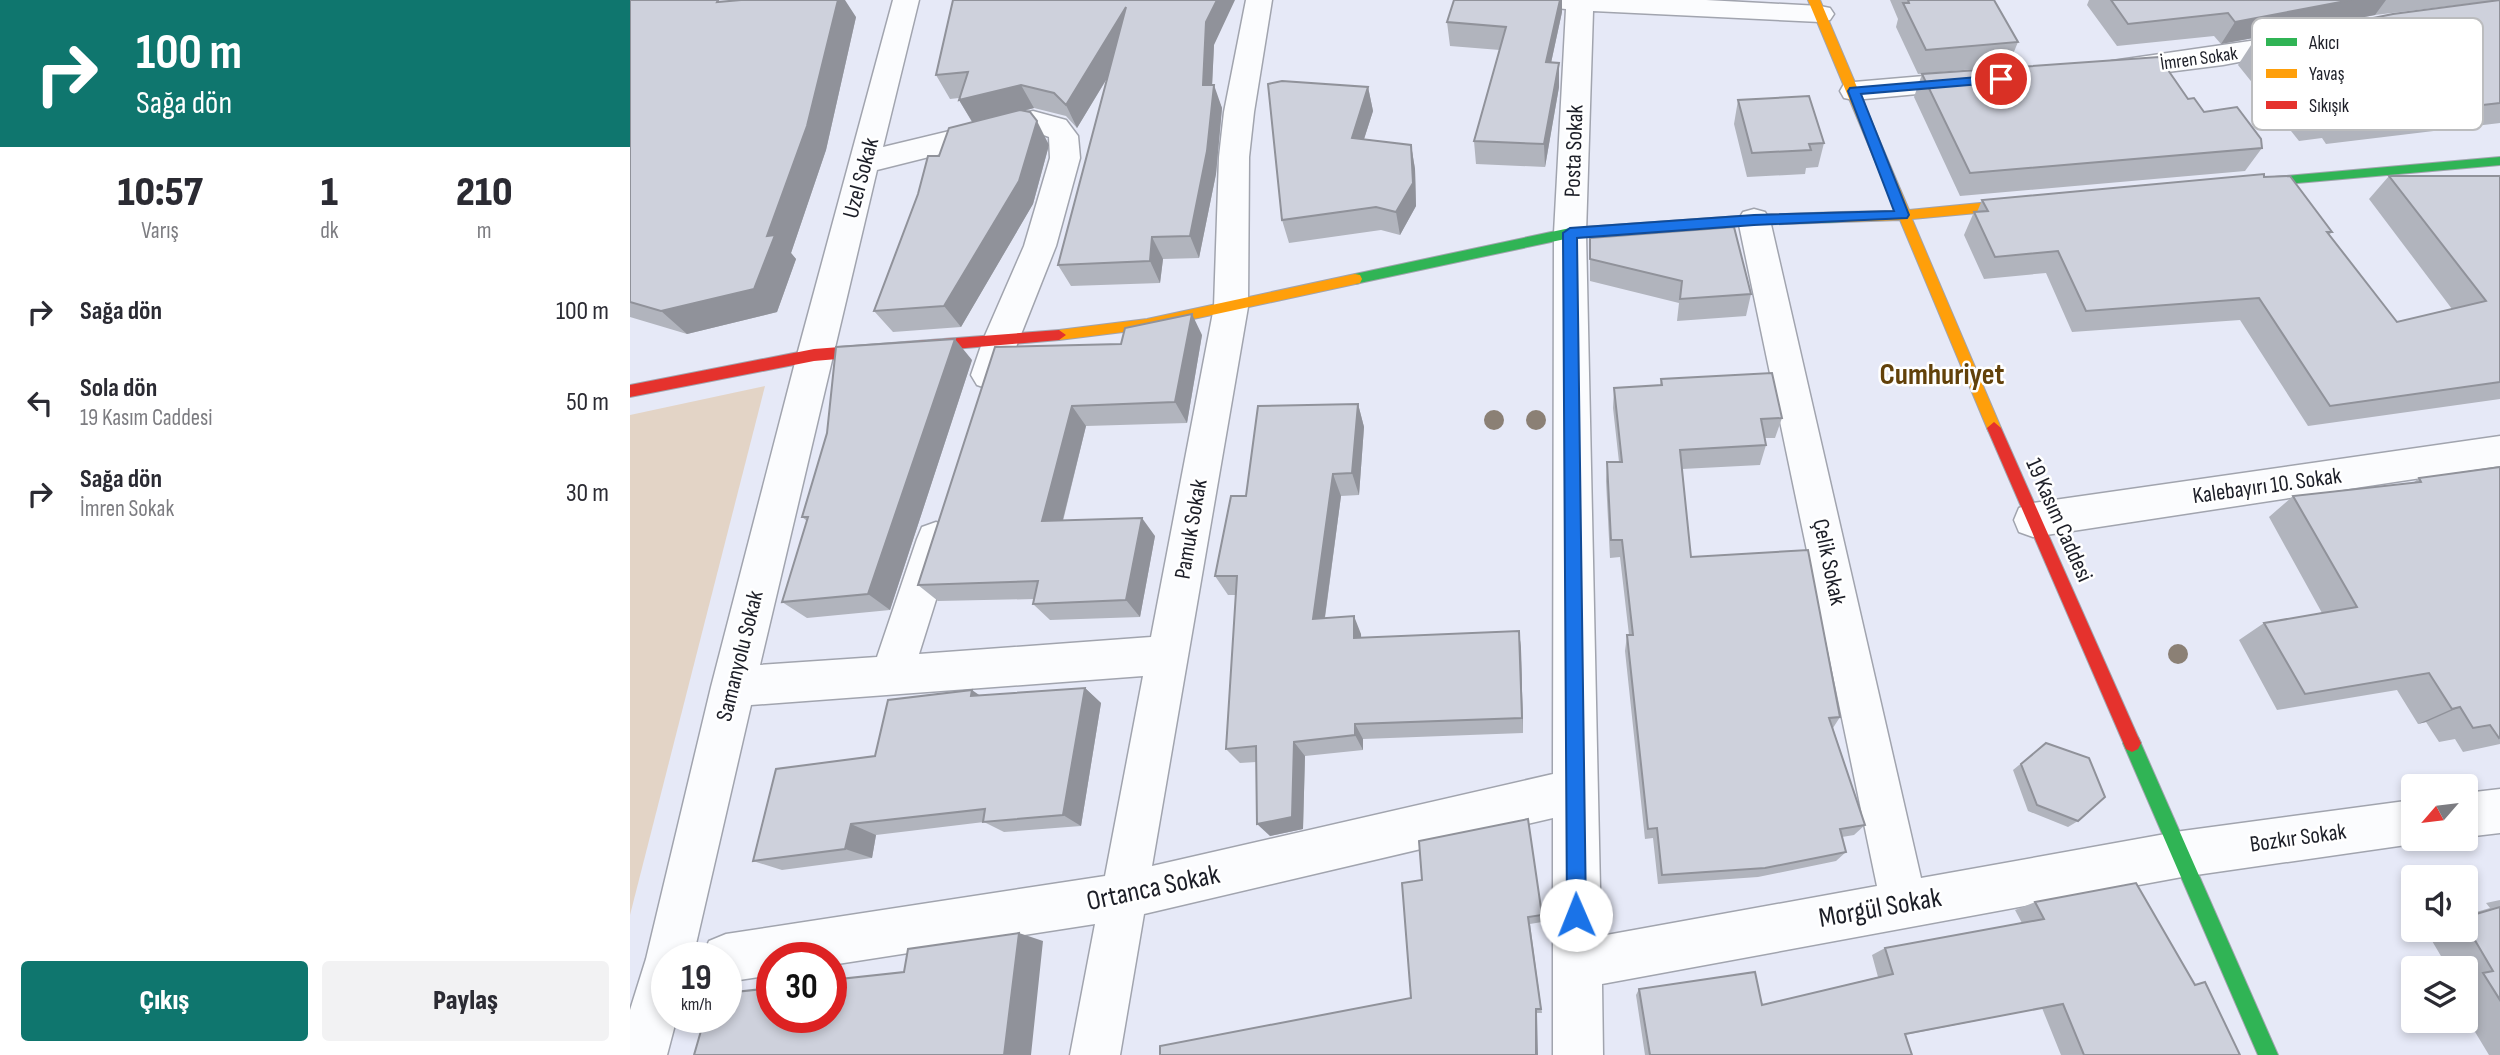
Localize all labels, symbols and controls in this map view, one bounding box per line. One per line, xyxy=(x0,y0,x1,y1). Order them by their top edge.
legend xyxy=(2252,18,2483,130)
text: 100 m xyxy=(136,24,242,83)
icon: right xyxy=(21,28,112,119)
text: Akıcı xyxy=(2308,32,2339,55)
street label: İmren Sokak xyxy=(2159,42,2240,76)
pin xyxy=(1971,49,2031,109)
icon: arrive xyxy=(1982,60,2020,98)
text: Yavaş xyxy=(2309,63,2345,86)
text: Sağa dön xyxy=(136,84,232,123)
text: Sıkışık xyxy=(2309,95,2350,118)
street label: Posta Sokak xyxy=(1558,104,1590,198)
street label: Uzel Sokak xyxy=(837,134,885,221)
text: 10:57 xyxy=(117,167,203,218)
text: 1 xyxy=(321,167,338,218)
text: 210 xyxy=(456,167,513,218)
text: Varış xyxy=(141,217,179,245)
text: dk xyxy=(320,217,339,245)
text: m xyxy=(477,217,492,245)
icon: right xyxy=(21,293,59,331)
text: Sağa dön xyxy=(80,296,162,327)
text: 100 m xyxy=(556,296,609,327)
district label: Cumhuriyet xyxy=(1880,357,2005,393)
text: Sola dön xyxy=(80,373,157,404)
icon: left xyxy=(21,384,59,422)
text: 50 m xyxy=(566,387,609,418)
text: 19 Kasım Caddesi xyxy=(80,404,213,432)
street label: 19 Kasım Caddesi xyxy=(2019,454,2099,586)
street label: Kalebayırı 10. Sokak xyxy=(2191,462,2343,510)
text: Sağa dön xyxy=(80,464,162,495)
icon: right xyxy=(21,475,59,513)
street label: Pamuk Sokak xyxy=(1168,477,1214,581)
text: 30 m xyxy=(566,478,609,509)
text: İmren Sokak xyxy=(80,495,174,523)
street label: Çelik Sokak xyxy=(1806,516,1852,608)
street label: Samanyolu Sokak xyxy=(710,588,770,724)
north arrow xyxy=(2401,774,2478,850)
map controls xyxy=(2401,774,2478,1033)
street label: Bozkır Sokak xyxy=(2248,817,2348,859)
street label: Ortanca Sokak xyxy=(1083,858,1223,918)
button: sound xyxy=(2401,865,2478,942)
position arrow xyxy=(1539,878,1613,952)
street label: Morgül Sokak xyxy=(1816,881,1944,935)
speed limit sign: 30 xyxy=(756,942,847,1033)
button: layers xyxy=(2401,956,2478,1033)
text: 19 xyxy=(681,957,712,1000)
button: Çıkış xyxy=(21,961,308,1041)
button: Paylaş xyxy=(322,961,609,1041)
text: km/h xyxy=(681,994,712,1015)

